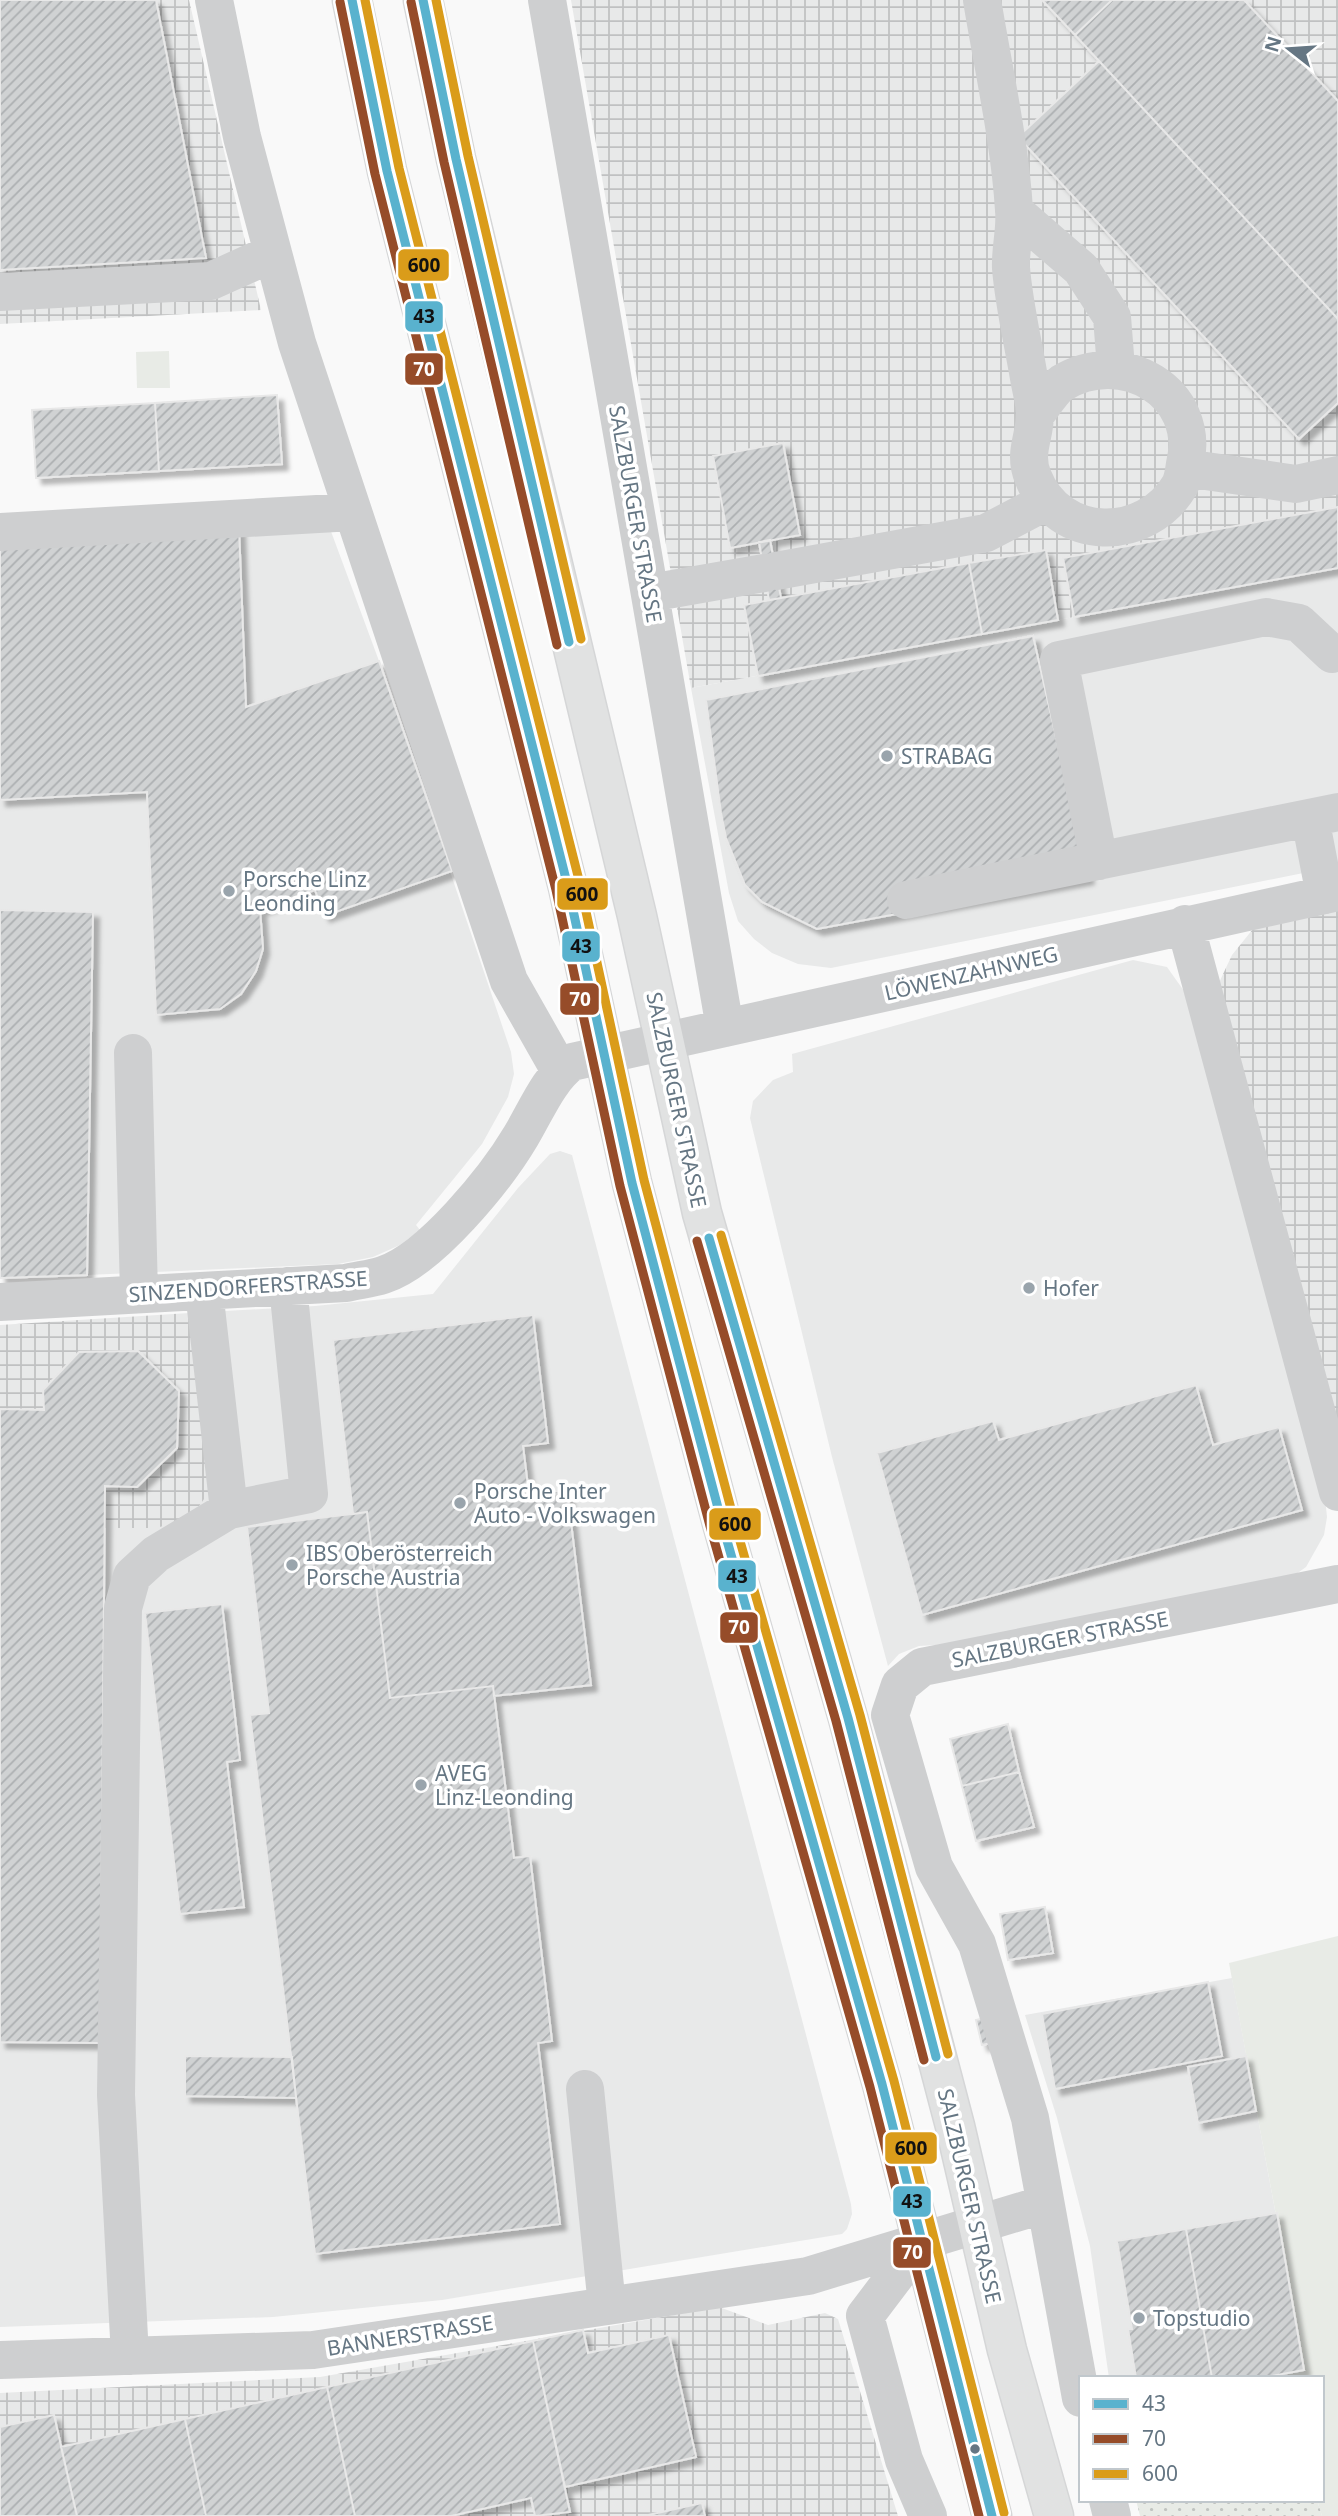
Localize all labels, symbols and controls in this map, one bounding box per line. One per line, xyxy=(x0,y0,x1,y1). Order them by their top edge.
north arrow xyxy=(1254,14,1324,84)
text: N xyxy=(1258,33,1287,55)
line badge: 600 xyxy=(397,248,450,282)
text: 600 xyxy=(408,252,440,278)
line badge: 43 xyxy=(404,300,444,333)
text: 43 xyxy=(413,303,435,329)
line badge: 70 xyxy=(404,352,444,386)
text: 70 xyxy=(413,356,435,382)
street label: SALZBURGER STRASSE xyxy=(603,403,669,625)
place label: STRABAG xyxy=(901,742,993,770)
marker: STRABAG xyxy=(879,748,895,764)
place label: Porsche Linz Leonding xyxy=(243,865,367,917)
line badge: 600 xyxy=(556,877,609,911)
text: 600 xyxy=(566,881,598,907)
marker: Porsche Linz Leonding xyxy=(221,883,237,899)
line badge: 43 xyxy=(561,930,601,963)
text: 43 xyxy=(570,933,592,959)
street label: LÖWENZAHNWEG xyxy=(881,939,1061,1007)
line badge: 70 xyxy=(559,982,600,1016)
text: 70 xyxy=(569,986,591,1012)
street label: SALZBURGER STRASSE xyxy=(640,990,714,1210)
street label: SINZENDORFERSTRASSE xyxy=(128,1264,368,1308)
place label: Hofer xyxy=(1043,1274,1099,1302)
marker: Hofer xyxy=(1021,1280,1037,1296)
place label: Porsche Inter Auto - Volkswagen xyxy=(474,1477,656,1529)
marker: Porsche Inter Auto - Volkswagen xyxy=(452,1495,468,1511)
line badge: 600 xyxy=(708,1507,762,1541)
text: 600 xyxy=(719,1511,751,1537)
place label: IBS Oberösterreich Porsche Austria xyxy=(306,1539,493,1591)
marker: IBS Oberösterreich Porsche Austria xyxy=(284,1557,300,1573)
line badge: 43 xyxy=(717,1559,757,1593)
text: 43 xyxy=(726,1563,748,1589)
street label: SALZBURGER STRASSE xyxy=(949,1604,1171,1674)
line badge: 70 xyxy=(719,1611,759,1644)
text: 70 xyxy=(728,1614,750,1640)
place label: AVEG Linz-Leonding xyxy=(435,1759,574,1811)
marker: AVEG Linz-Leonding xyxy=(413,1777,429,1793)
street label: SALZBURGER STRASSE xyxy=(932,2086,1008,2306)
line badge: 600 xyxy=(884,2131,938,2165)
text: 600 xyxy=(895,2135,927,2161)
line badge: 43 xyxy=(892,2185,932,2218)
text: 43 xyxy=(901,2188,923,2214)
line badge: 70 xyxy=(892,2236,932,2269)
text: 70 xyxy=(901,2239,923,2265)
place label: Topstudio xyxy=(1153,2304,1250,2332)
street label: BANNERSTRASSE xyxy=(325,2308,495,2362)
marker: Topstudio xyxy=(1131,2310,1147,2326)
legend xyxy=(1079,2376,1324,2502)
text: 43 xyxy=(1142,2389,1166,2417)
text: 70 xyxy=(1142,2424,1166,2452)
unlabelled marker xyxy=(968,2442,982,2456)
text: 600 xyxy=(1142,2459,1178,2487)

